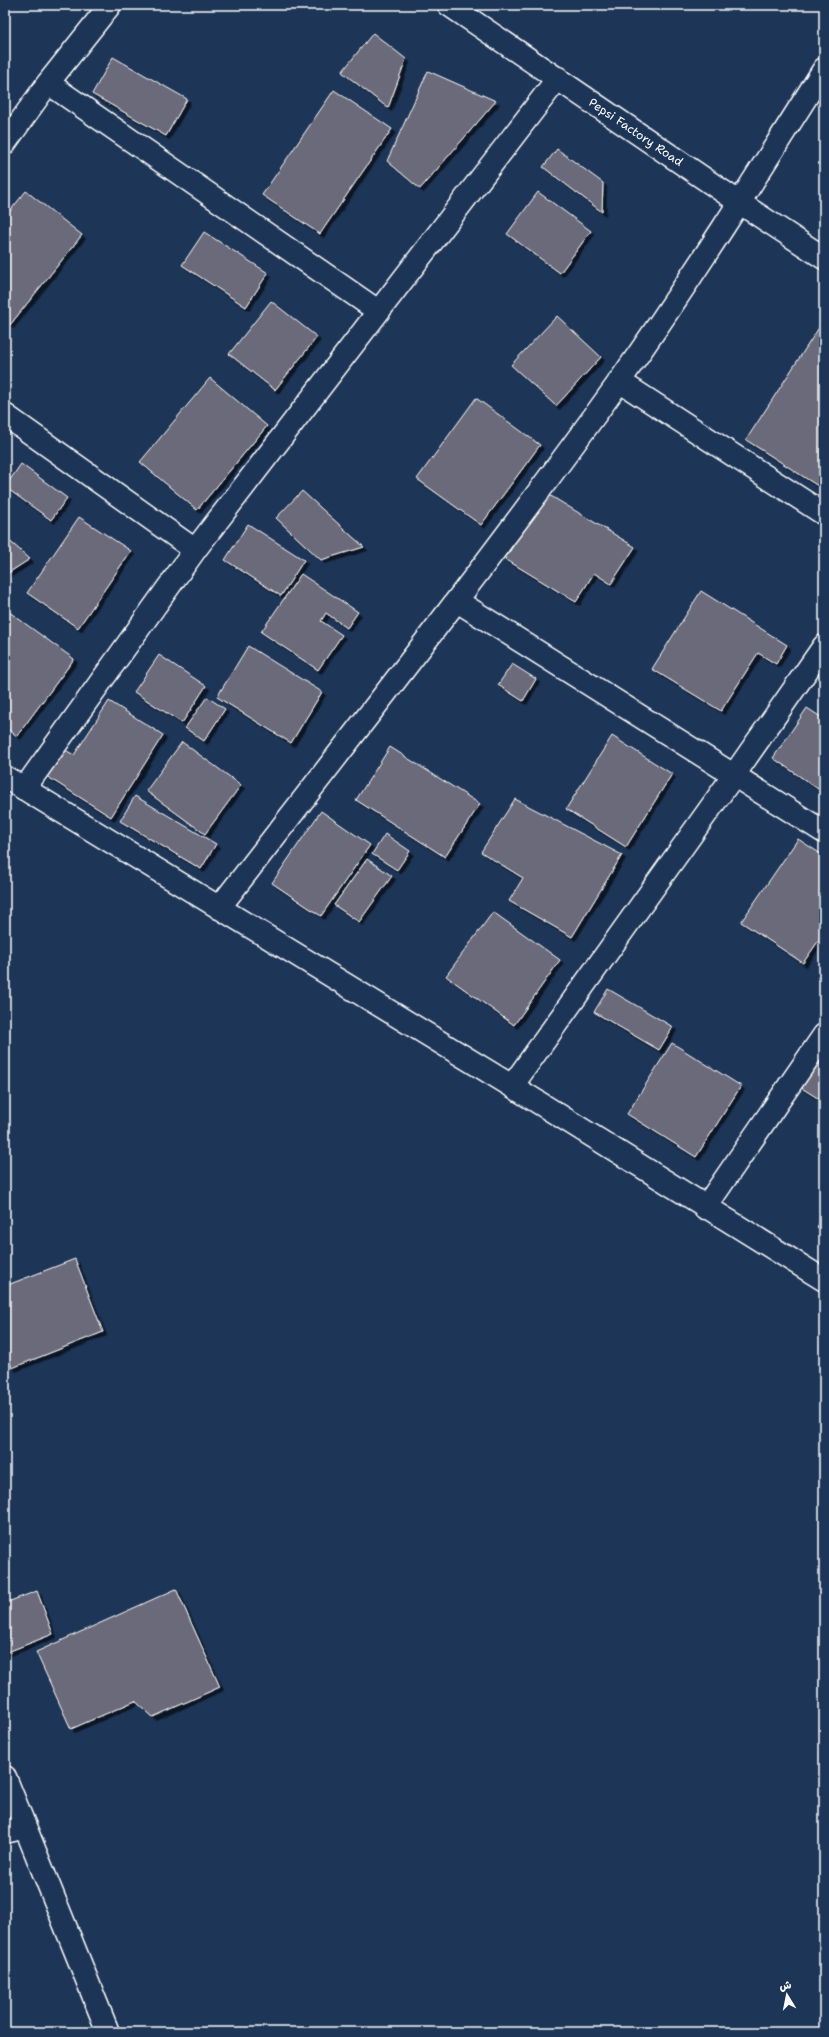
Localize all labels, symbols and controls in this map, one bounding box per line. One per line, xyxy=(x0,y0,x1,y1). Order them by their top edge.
street label: Pepsi Factory Road xyxy=(586,94,686,170)
north arrow xyxy=(767,1975,807,2015)
text: ش xyxy=(778,1977,793,1994)

